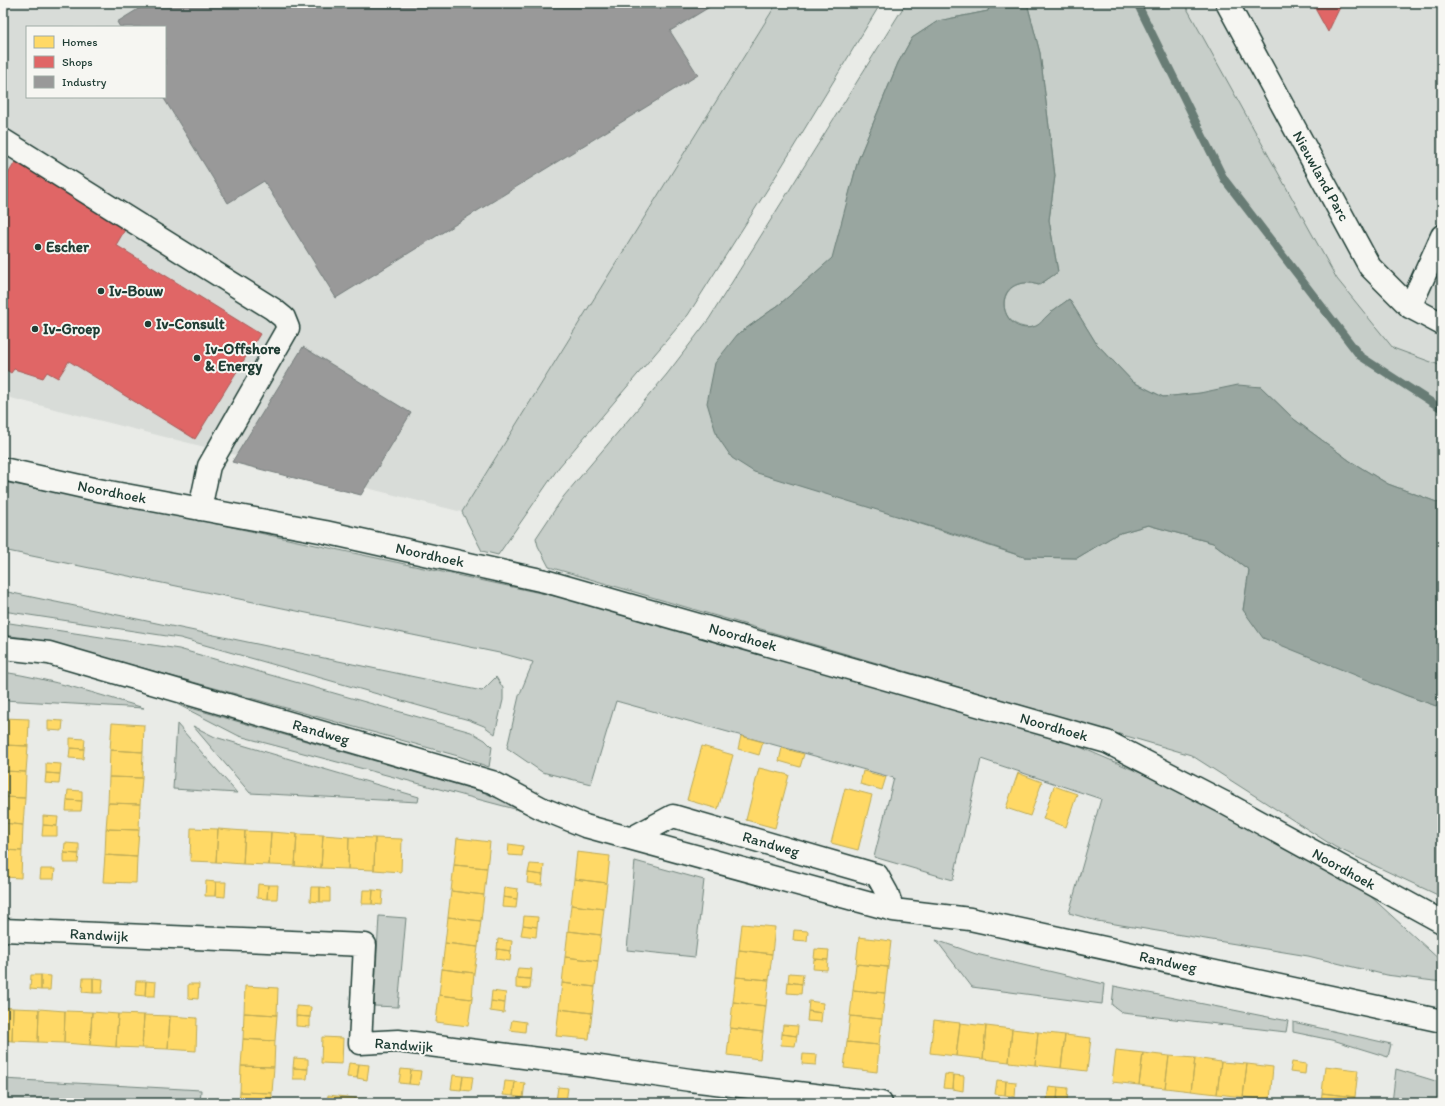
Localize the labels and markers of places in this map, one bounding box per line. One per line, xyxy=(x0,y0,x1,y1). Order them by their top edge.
place label: Escher xyxy=(46,238,90,256)
marker: Escher xyxy=(33,242,43,252)
place label: Iv-Bouw xyxy=(109,282,164,300)
marker: Iv-Bouw xyxy=(96,286,106,296)
place label: Iv-Consult xyxy=(156,315,225,333)
marker: Iv-Consult xyxy=(143,319,153,329)
place label: Iv-Groep xyxy=(43,320,100,339)
marker: Iv-Groep xyxy=(30,324,40,334)
place label: Iv-Offshore & Energy xyxy=(205,340,281,376)
marker: Iv-Offshore & Energy xyxy=(192,353,202,363)

